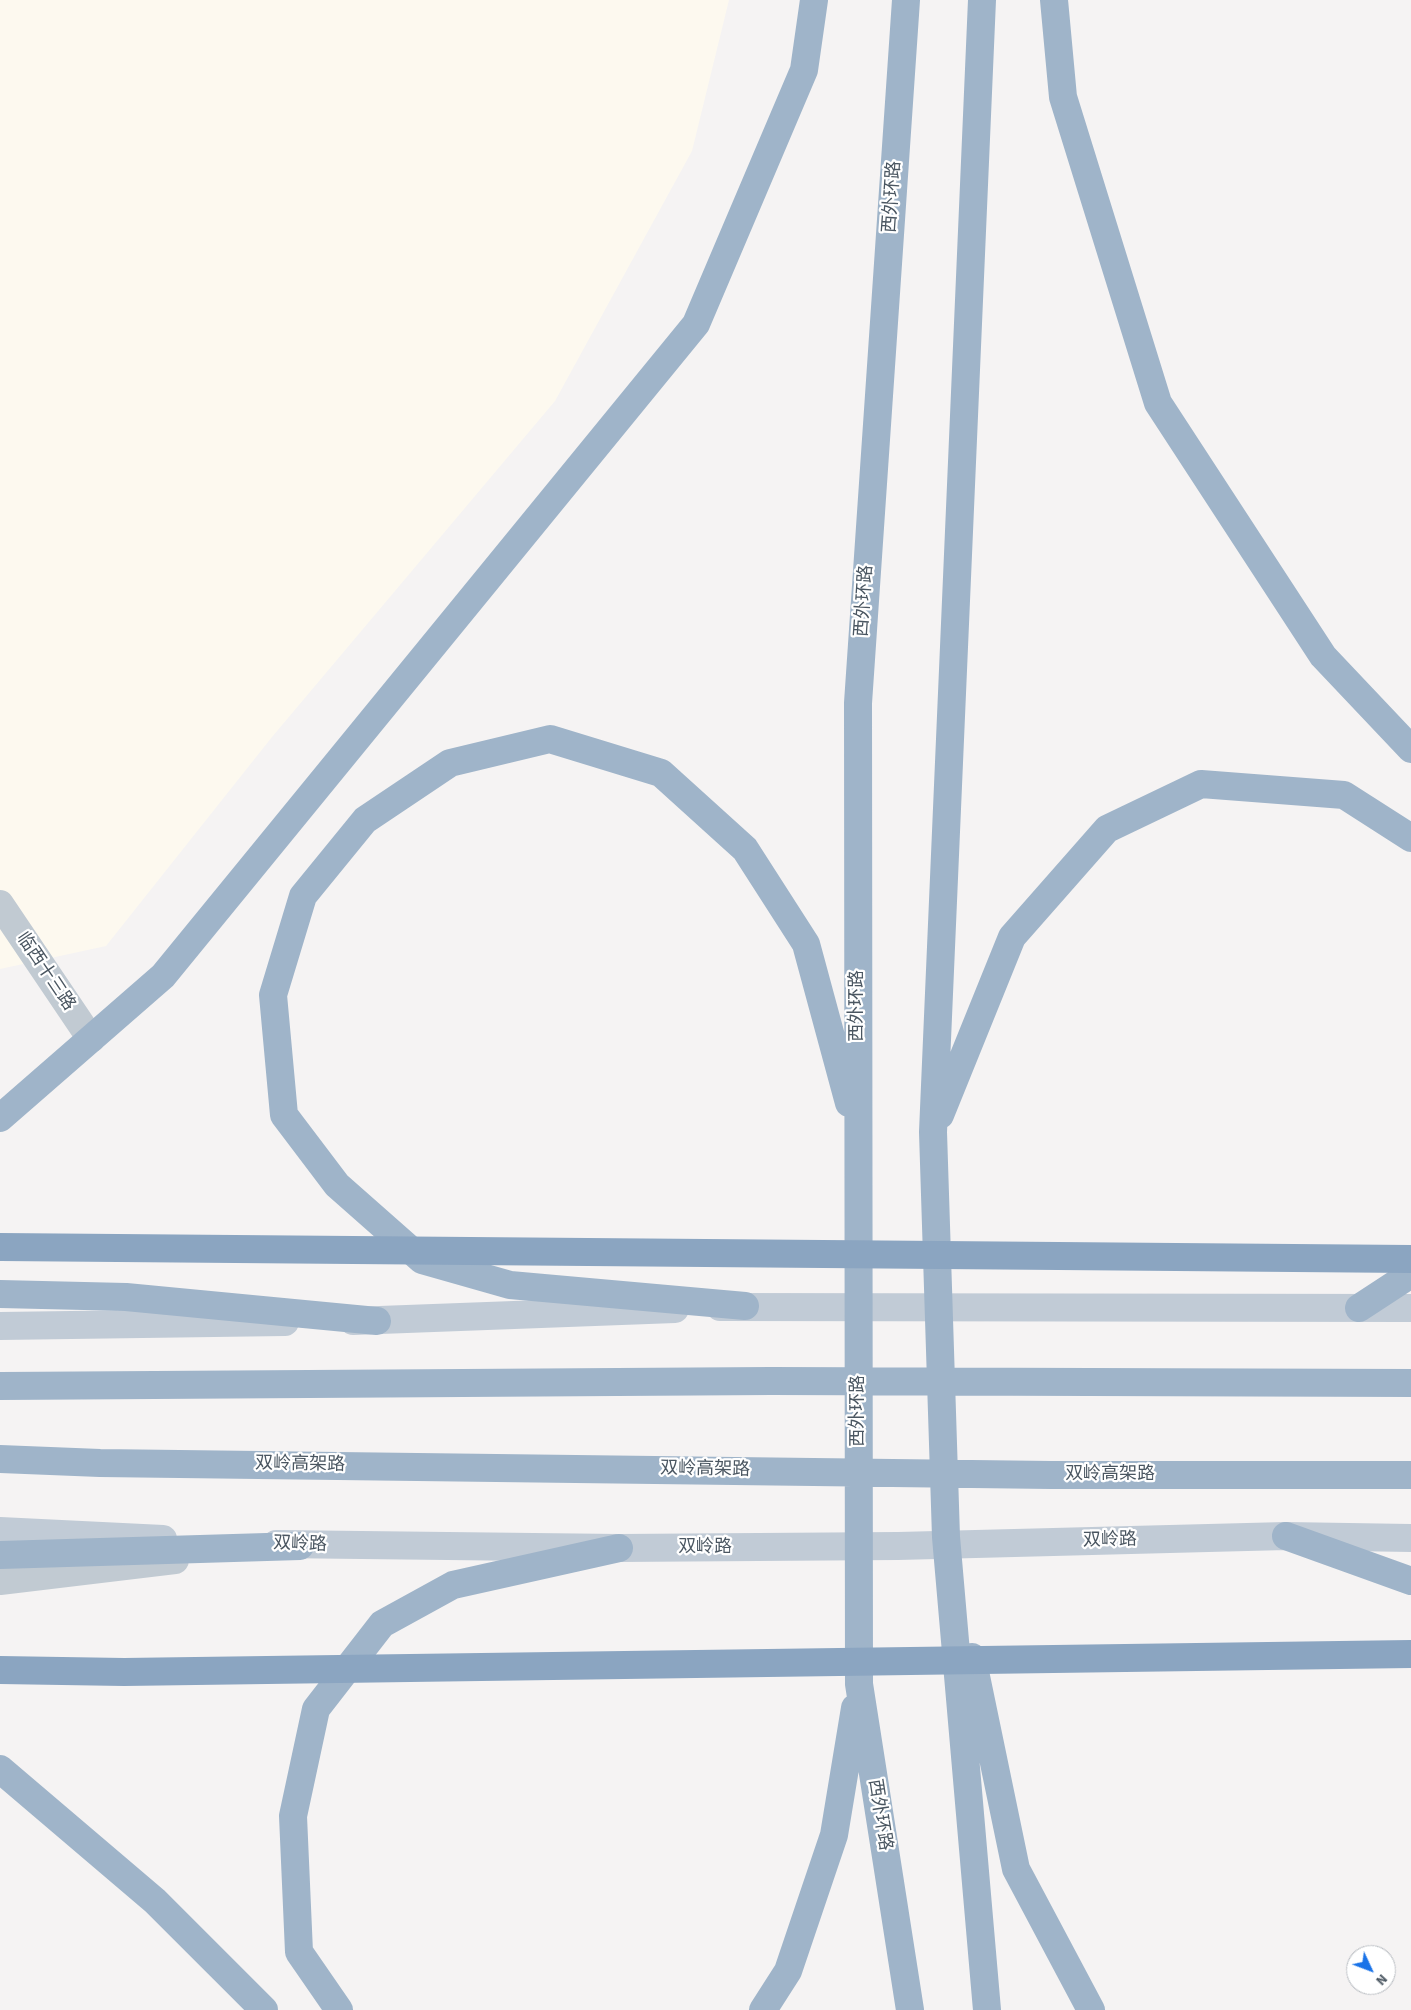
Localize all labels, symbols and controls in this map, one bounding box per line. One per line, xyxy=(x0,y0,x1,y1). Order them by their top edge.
street label: 西外环路 xyxy=(880,160,906,234)
street label: 西外环路 xyxy=(852,564,878,638)
street label: 临西十三路 xyxy=(11,929,79,1015)
street label: 西外环路 xyxy=(847,970,869,1042)
street label: 西外环路 xyxy=(848,1375,870,1447)
street label: 双岭高架路 xyxy=(255,1453,345,1477)
street label: 双岭高架路 xyxy=(660,1458,750,1482)
street label: 双岭高架路 xyxy=(1065,1464,1155,1486)
street label: 双岭路 xyxy=(1083,1530,1137,1552)
street label: 双岭路 xyxy=(273,1533,327,1557)
street label: 双岭路 xyxy=(678,1537,732,1559)
street label: 西外环路 xyxy=(863,1778,895,1852)
north arrow xyxy=(1346,1945,1396,1995)
text: N xyxy=(1371,1969,1392,1990)

